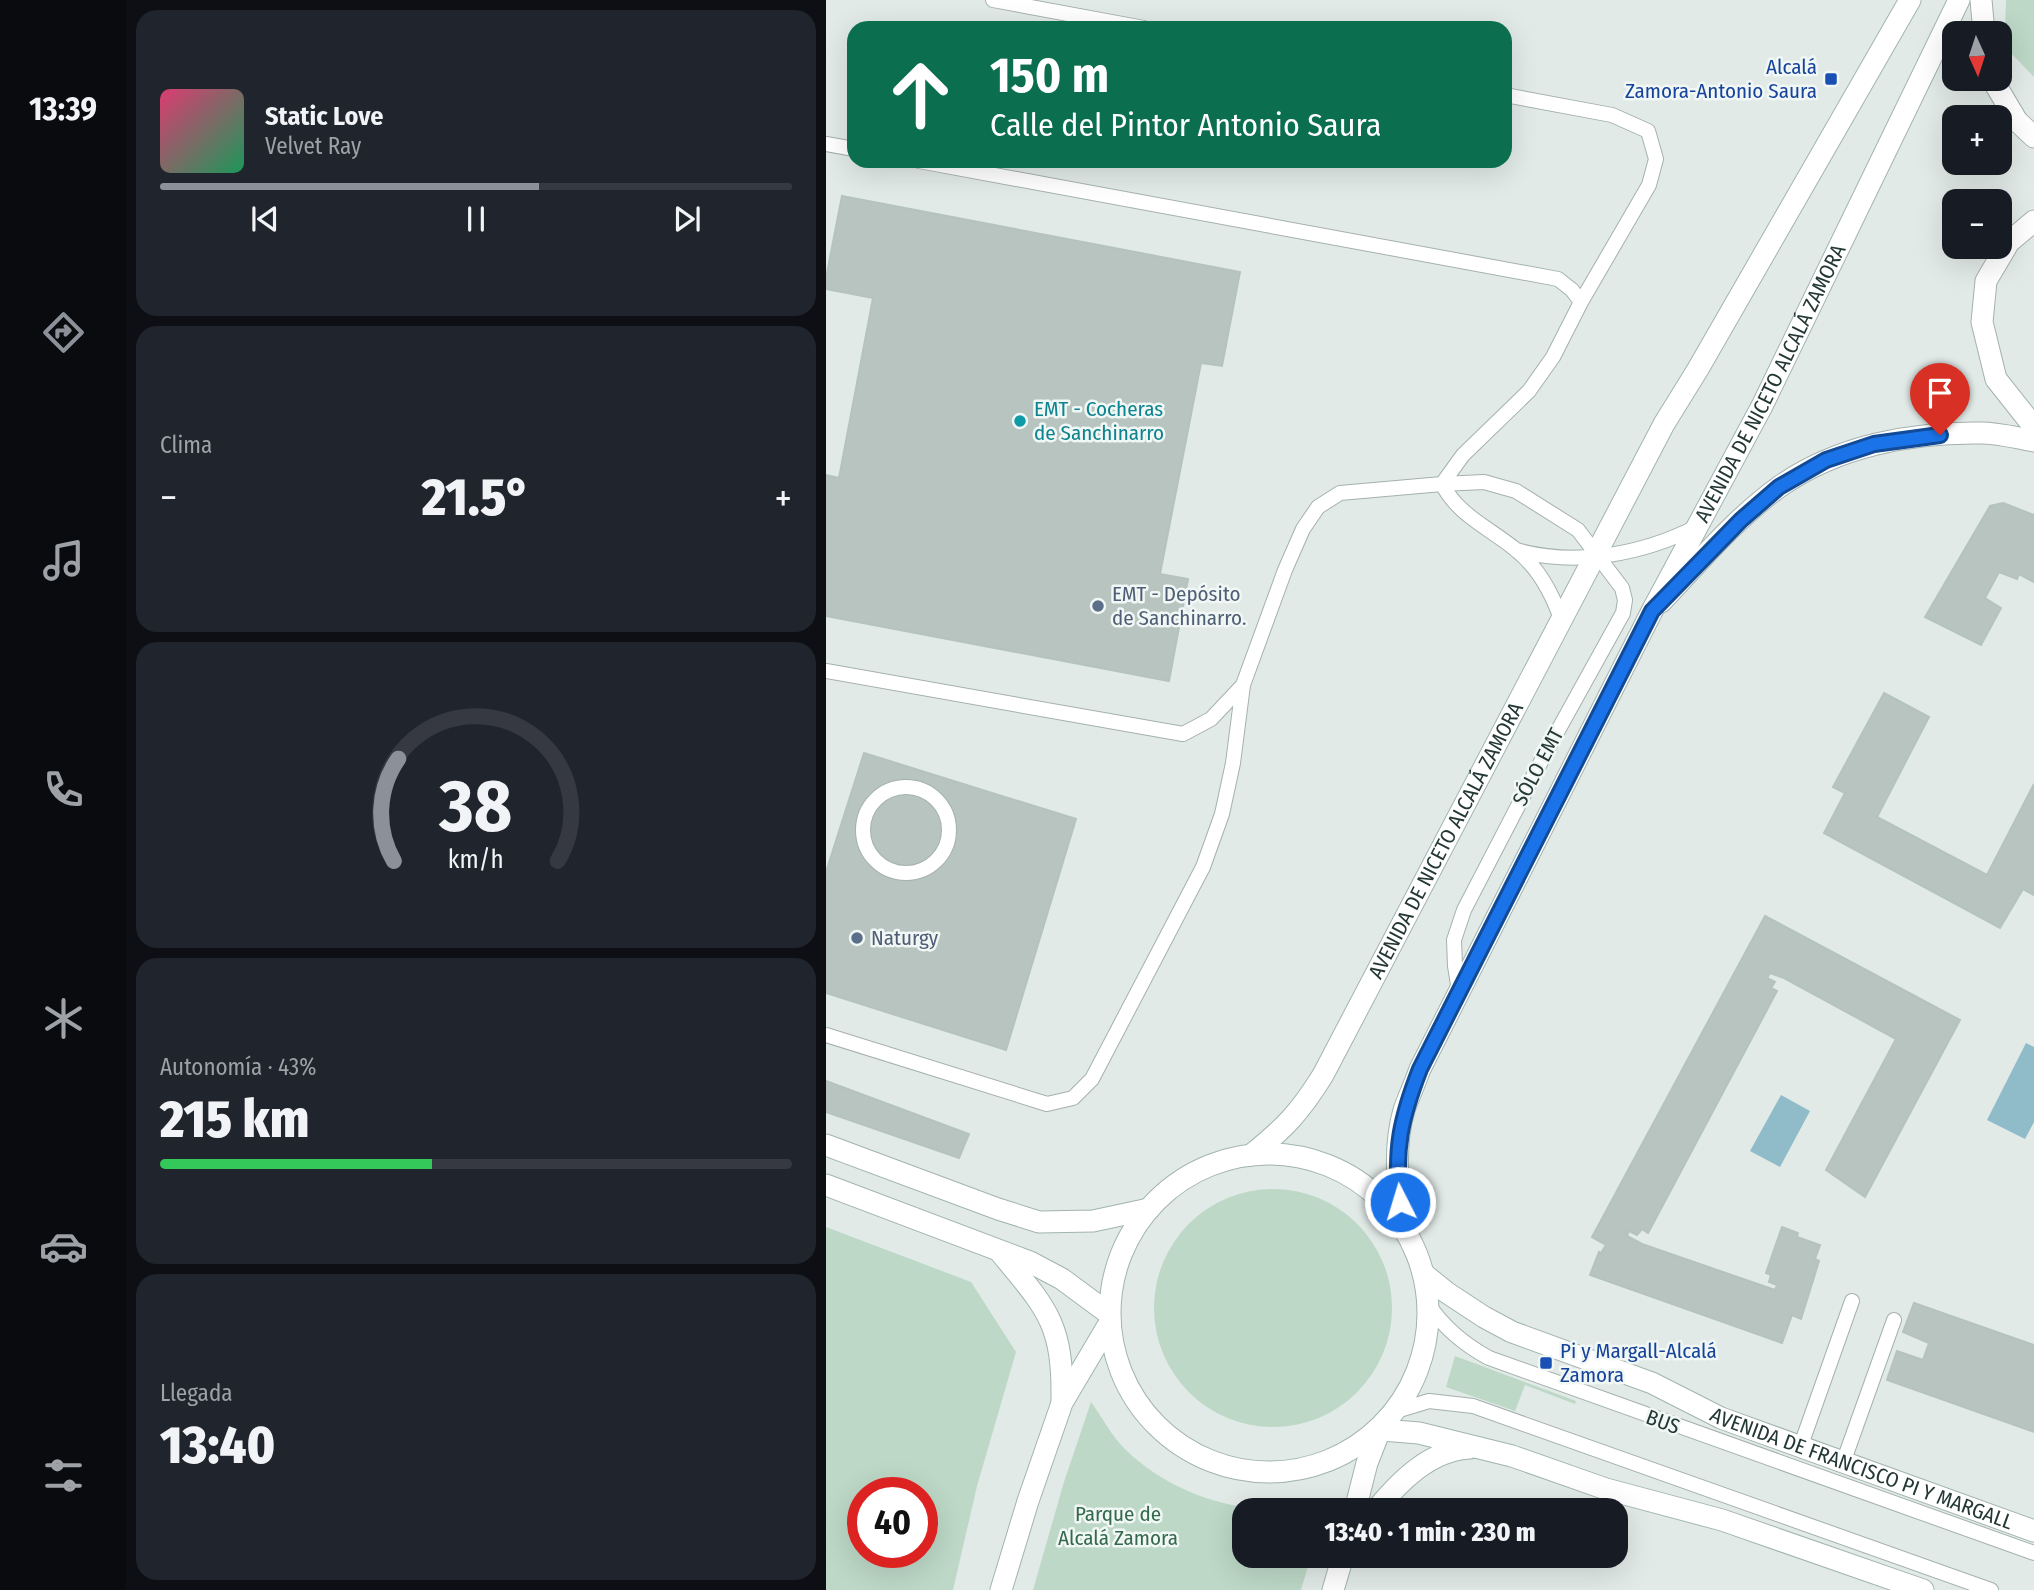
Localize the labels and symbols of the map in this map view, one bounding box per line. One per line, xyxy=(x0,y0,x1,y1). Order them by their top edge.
north arrow xyxy=(1942,21,2012,91)
place label: Alcalá Zamora-Antonio Saura xyxy=(1625,54,1817,104)
marker: Alcalá Zamora-Antonio Saura xyxy=(1823,71,1839,87)
street label: AVENIDA DE NICETO ALCALÁ ZAMORA xyxy=(1689,240,1852,527)
pin xyxy=(1910,363,1970,435)
place label: EMT - Cocheras de Sanchinarro xyxy=(1034,396,1164,446)
marker: EMT - Cocheras de Sanchinarro xyxy=(1012,413,1028,429)
place label: EMT - Depósito de Sanchinarro. xyxy=(1112,581,1246,631)
marker: EMT - Depósito de Sanchinarro. xyxy=(1090,598,1106,614)
street label: AVENIDA DE NICETO ALCALÁ ZAMORA xyxy=(1363,698,1529,983)
street label: SÓLO EMT xyxy=(1507,723,1569,810)
place label: Naturgy xyxy=(871,925,939,951)
marker: Naturgy xyxy=(849,930,865,946)
position arrow xyxy=(1363,1165,1437,1239)
place label: Pi y Margall-Alcalá Zamora xyxy=(1560,1338,1717,1388)
marker: Pi y Margall-Alcalá Zamora xyxy=(1538,1355,1554,1371)
street label: AVENIDA DE FRANCISCO PI Y MARGALL xyxy=(1706,1402,2017,1535)
street label: BUS xyxy=(1643,1404,1683,1440)
speed limit sign: 40 xyxy=(847,1477,938,1568)
park label: Parque de Alcalá Zamora xyxy=(1058,1501,1178,1551)

